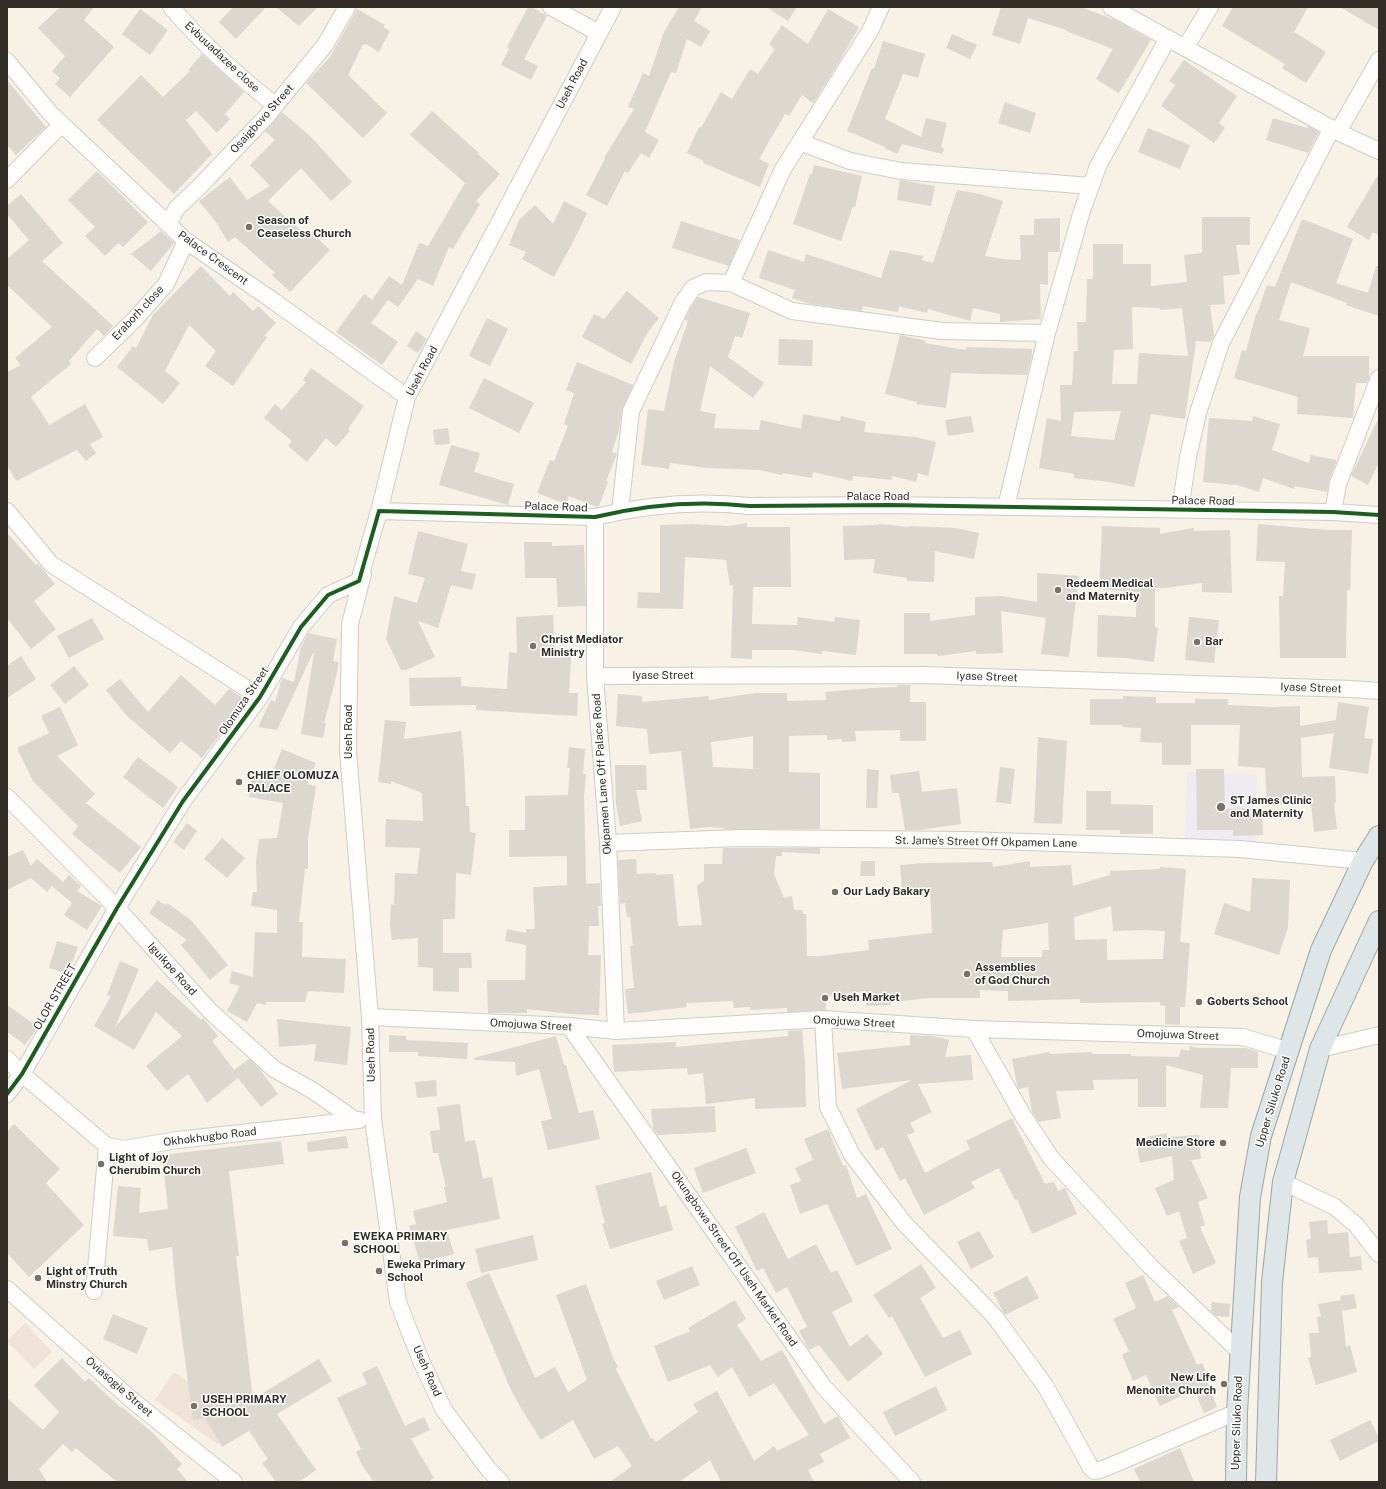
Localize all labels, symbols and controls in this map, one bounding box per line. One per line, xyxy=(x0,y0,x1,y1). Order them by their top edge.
street label: Evbuuadazee close xyxy=(182,19,262,95)
street label: Useh Road xyxy=(553,57,591,111)
street label: Osaigbovo Street xyxy=(228,82,296,156)
place label: Season of Ceaseless Church xyxy=(257,214,351,240)
marker: Season of Ceaseless Church xyxy=(244,222,254,232)
street label: Palace Crescent xyxy=(175,228,251,288)
street label: Eraborh close xyxy=(109,283,167,343)
street label: Useh Road xyxy=(403,344,441,398)
street label: Palace Road xyxy=(846,490,910,504)
street label: Palace Road xyxy=(1171,494,1235,508)
street label: Palace Road xyxy=(524,499,588,515)
place label: Redeem Medical and Maternity xyxy=(1066,577,1153,603)
marker: Redeem Medical and Maternity xyxy=(1053,585,1063,595)
place label: Christ Mediator Ministry xyxy=(541,633,623,659)
place label: Bar xyxy=(1205,635,1223,649)
marker: Bar xyxy=(1192,637,1202,647)
marker: Christ Mediator Ministry xyxy=(528,641,538,651)
street label: Olomuza Street xyxy=(216,664,272,738)
street label: Iyase Street xyxy=(632,669,694,683)
street label: Iyase Street xyxy=(956,669,1018,685)
street label: Iyase Street xyxy=(1280,680,1342,696)
street label: Okpamen Lane Off Palace Road xyxy=(590,693,614,855)
street label: Useh Road xyxy=(342,705,356,759)
place label: CHIEF OLOMUZA PALACE xyxy=(247,769,339,795)
marker: CHIEF OLOMUZA PALACE xyxy=(234,777,244,787)
place label: ST James Clinic and Maternity xyxy=(1230,794,1312,820)
marker: ST James Clinic and Maternity xyxy=(1215,801,1227,813)
street label: St. Jame's Street Off Okpamen Lane xyxy=(895,834,1077,850)
place label: Our Lady Bakary xyxy=(843,885,930,899)
marker: Our Lady Bakary xyxy=(830,887,840,897)
street label: Iguikpe Road xyxy=(145,940,199,998)
place label: Assemblies of God Church xyxy=(975,961,1050,987)
street label: OLOR STREET xyxy=(31,962,79,1032)
marker: Assemblies of God Church xyxy=(962,969,972,979)
place label: Useh Market xyxy=(833,991,900,1005)
marker: Useh Market xyxy=(820,993,830,1003)
place label: Goberts School xyxy=(1207,995,1288,1009)
marker: Goberts School xyxy=(1194,997,1204,1007)
street label: Omojuwa Street xyxy=(813,1013,895,1031)
street label: Omojuwa Street xyxy=(490,1016,572,1034)
street label: Omojuwa Street xyxy=(1137,1027,1219,1043)
street label: Useh Road xyxy=(364,1028,378,1082)
street label: Upper Siluko Road xyxy=(1253,1055,1293,1149)
street label: Okhokhugbo Road xyxy=(163,1125,257,1149)
place label: Medicine Store xyxy=(1136,1136,1215,1150)
marker: Medicine Store xyxy=(1218,1138,1228,1148)
place label: Light of Joy Cherubim Church xyxy=(109,1151,201,1177)
marker: Light of Joy Cherubim Church xyxy=(96,1159,106,1169)
street label: Okungbowa Street Off Useh Market Road xyxy=(668,1169,800,1349)
place label: EWEKA PRIMARY SCHOOL xyxy=(353,1230,447,1256)
marker: EWEKA PRIMARY SCHOOL xyxy=(340,1238,350,1248)
place label: Eweka Primary School xyxy=(387,1258,465,1284)
place label: Light of Truth Minstry Church xyxy=(46,1265,127,1291)
marker: Eweka Primary School xyxy=(374,1266,384,1276)
marker: Light of Truth Minstry Church xyxy=(33,1273,43,1283)
street label: Useh Road xyxy=(410,1343,444,1399)
street label: Oviasogie Street xyxy=(83,1354,155,1420)
place label: New Life Menonite Church xyxy=(1126,1371,1216,1397)
street label: Upper Siluko Road xyxy=(1229,1375,1245,1471)
marker: New Life Menonite Church xyxy=(1219,1379,1229,1389)
place label: USEH PRIMARY SCHOOL xyxy=(202,1393,286,1419)
marker: USEH PRIMARY SCHOOL xyxy=(189,1401,199,1411)

